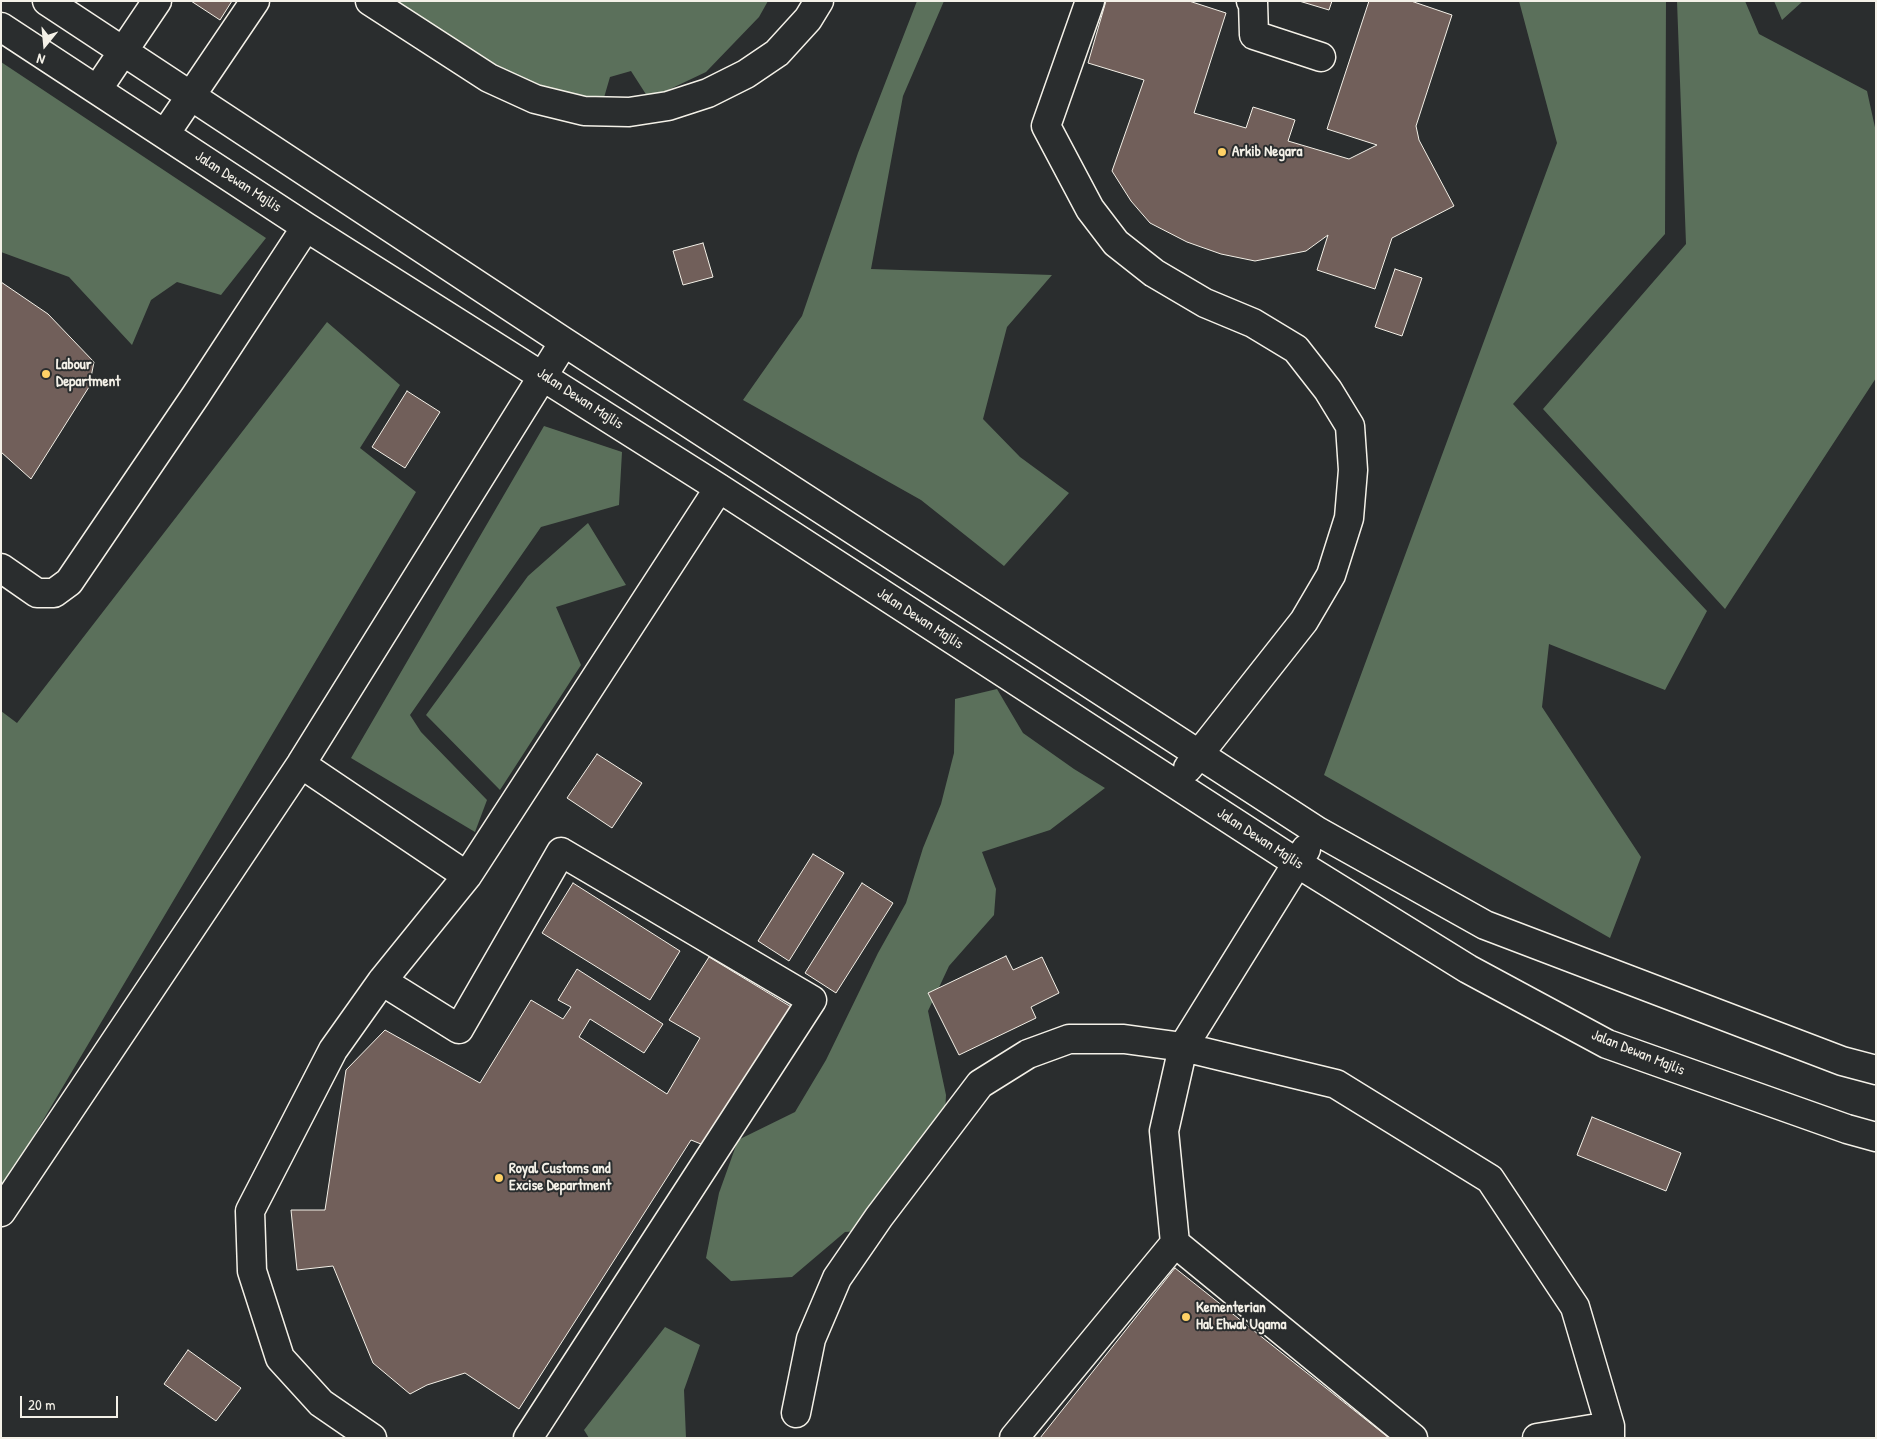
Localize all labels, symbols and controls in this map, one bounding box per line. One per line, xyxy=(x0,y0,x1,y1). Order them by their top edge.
north arrow xyxy=(20,20,70,70)
text: N xyxy=(34,50,47,70)
place label: Arkib Negara xyxy=(1232,143,1302,161)
marker: Arkib Negara xyxy=(1216,146,1228,158)
street label: Jalan Dewan Majlis xyxy=(192,147,284,217)
place label: Labour Department xyxy=(56,356,120,391)
street label: Jalan Dewan Majlis xyxy=(534,364,626,434)
marker: Labour Department xyxy=(40,368,52,380)
street label: Jalan Dewan Majlis xyxy=(874,584,966,654)
street label: Jalan Dewan Majlis xyxy=(1214,804,1306,874)
street label: Jalan Dewan Majlis xyxy=(1589,1026,1687,1080)
place label: Royal Customs and Excise Department xyxy=(509,1160,611,1195)
marker: Royal Customs and Excise Department xyxy=(493,1172,505,1184)
place label: Kementerian Hal Ehwal Ugama xyxy=(1196,1299,1286,1334)
marker: Kementerian Hal Ehwal Ugama xyxy=(1180,1311,1192,1323)
scale bar xyxy=(22,1386,120,1418)
text: 20 m xyxy=(28,1394,55,1415)

